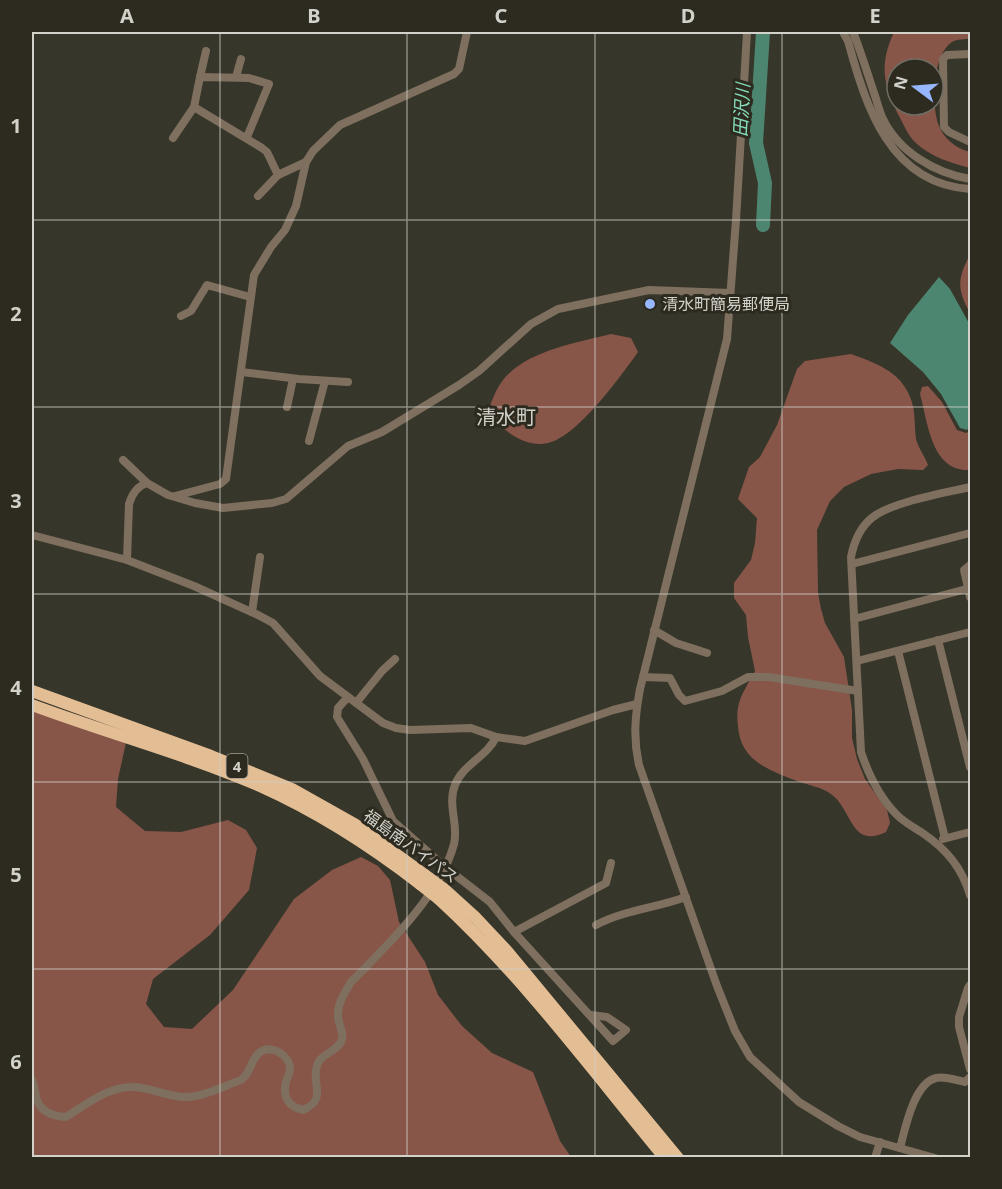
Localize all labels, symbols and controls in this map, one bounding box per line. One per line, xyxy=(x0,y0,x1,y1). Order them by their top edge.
text: A xyxy=(120,2,134,29)
text: B xyxy=(307,2,321,29)
text: C xyxy=(495,2,508,29)
text: D xyxy=(681,2,695,29)
text: E xyxy=(869,2,881,29)
north arrow xyxy=(885,57,945,117)
text: N xyxy=(888,74,913,92)
water label: 田沢川 xyxy=(728,80,755,138)
text: 1 xyxy=(10,112,22,139)
place label: 清水町簡易郵便局 xyxy=(662,293,790,315)
marker: 清水町簡易郵便局 xyxy=(643,297,657,311)
text: 2 xyxy=(10,300,22,327)
district label: 清水町 xyxy=(476,403,536,430)
text: 3 xyxy=(10,487,22,514)
text: 4 xyxy=(10,674,22,701)
road number: 4 xyxy=(226,754,248,778)
street label: 福島南バイパス xyxy=(359,804,463,888)
text: 5 xyxy=(10,861,22,888)
text: 6 xyxy=(10,1048,22,1075)

